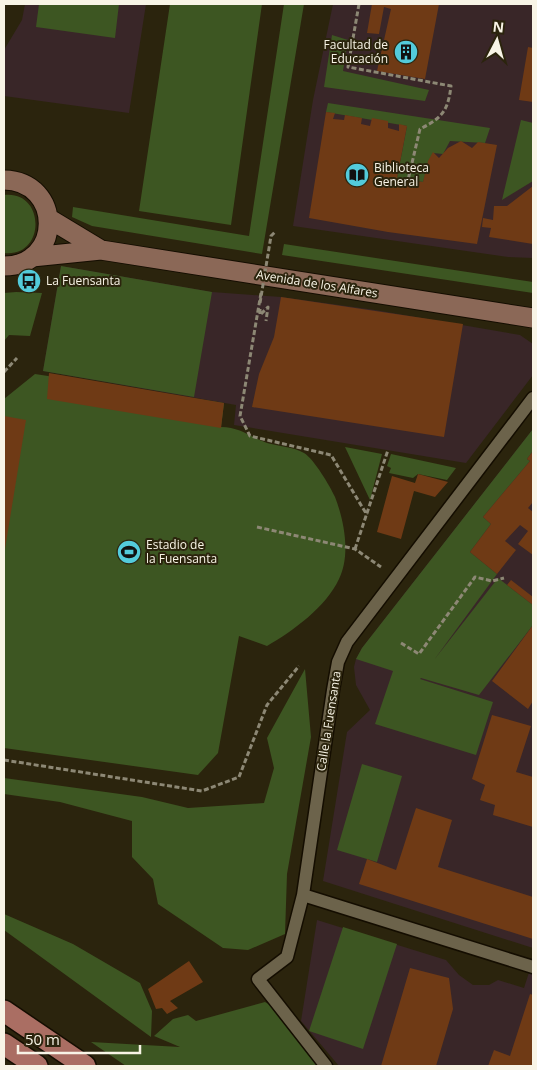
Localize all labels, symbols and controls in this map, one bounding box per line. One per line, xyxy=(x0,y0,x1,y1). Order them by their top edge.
north arrow xyxy=(472,15,522,65)
text: N xyxy=(492,17,505,37)
place label: Facultad de Educación xyxy=(324,36,388,67)
building icon: Facultad de Educación xyxy=(393,39,419,65)
place label: Biblioteca General xyxy=(374,159,429,190)
library icon: Biblioteca General xyxy=(344,162,370,188)
street label: Avenida de los Alfares xyxy=(255,266,379,302)
bus stop icon: La Fuensanta xyxy=(16,268,42,294)
place label: La Fuensanta xyxy=(46,272,120,289)
place label: Estadio de la Fuensanta xyxy=(146,536,217,567)
sports icon: Estadio de la Fuensanta xyxy=(116,539,142,565)
street label: Calle la Fuensanta xyxy=(312,670,345,772)
scale bar xyxy=(18,1022,140,1054)
text: 50 m xyxy=(25,1029,60,1049)

